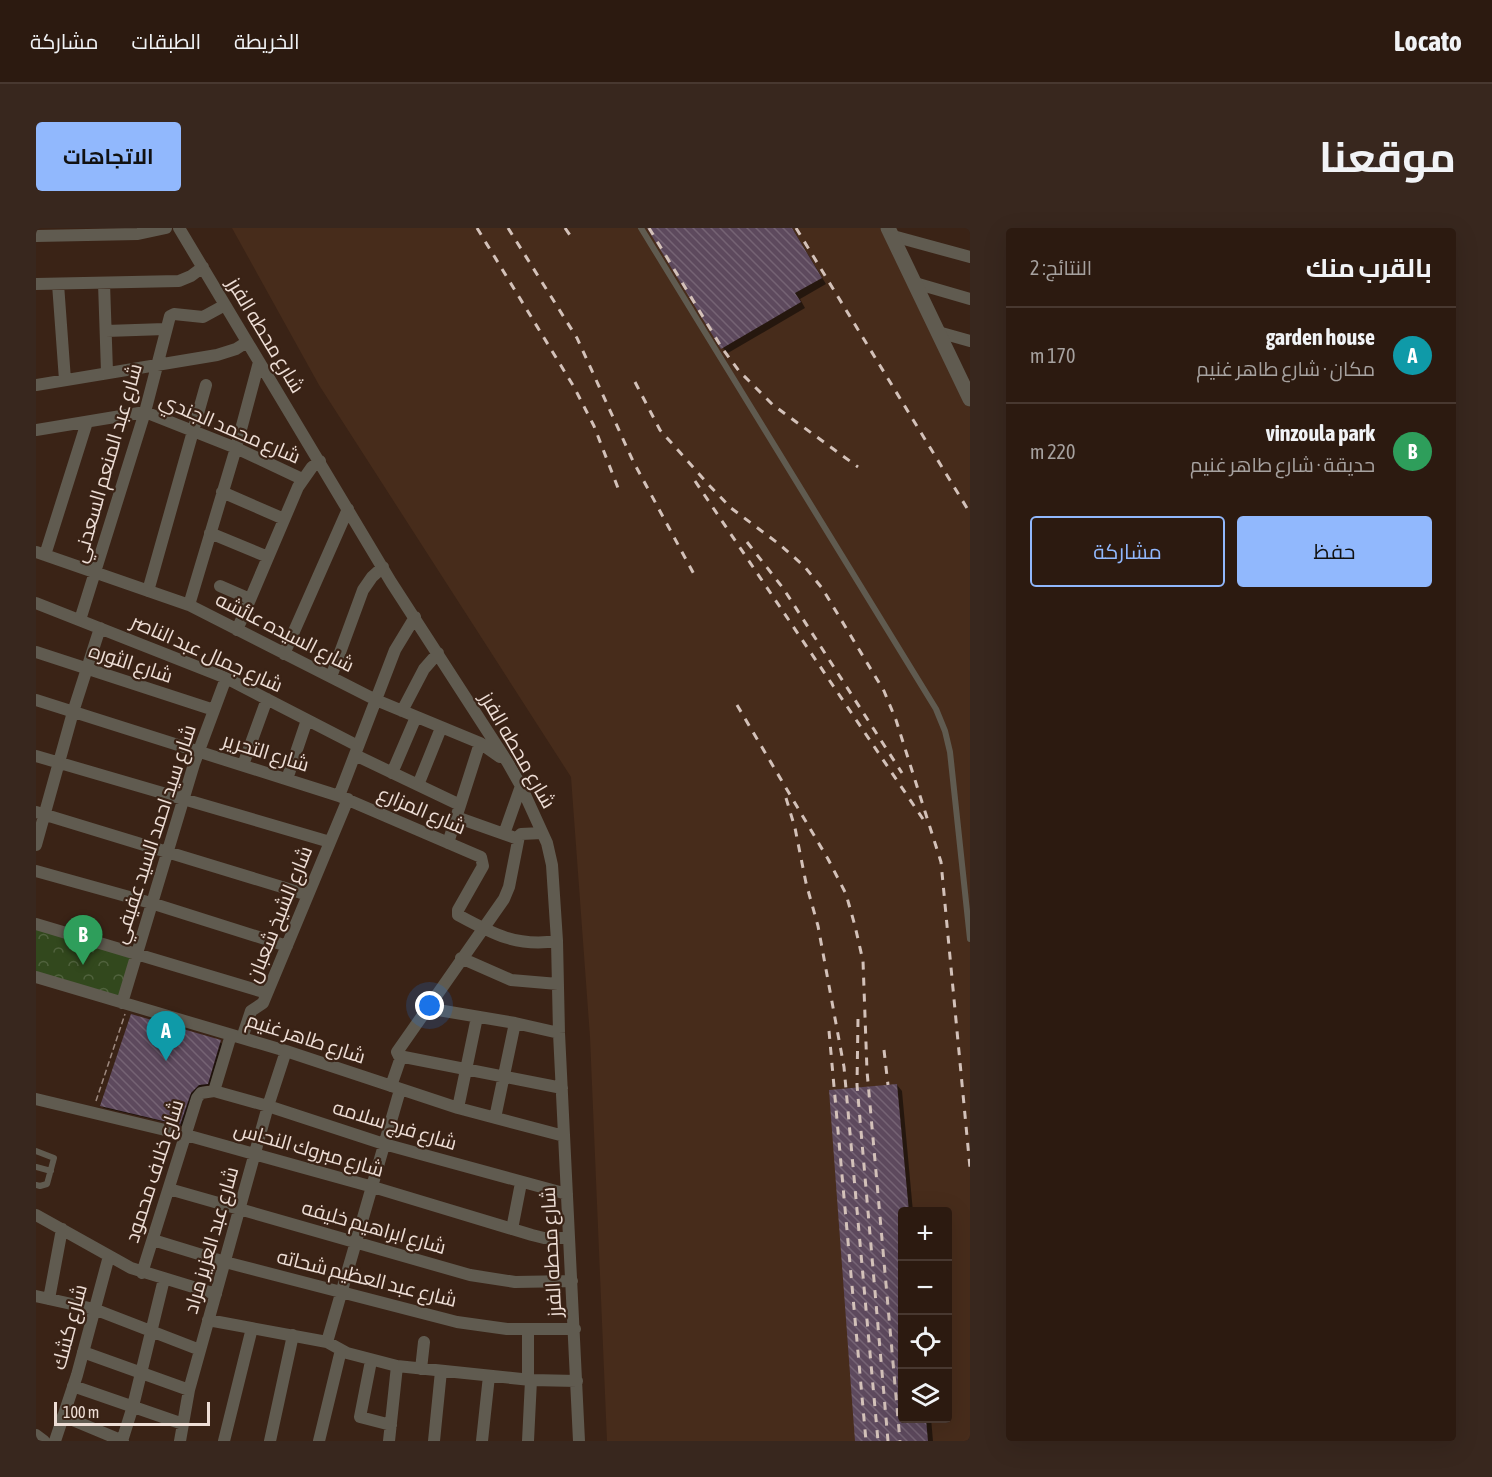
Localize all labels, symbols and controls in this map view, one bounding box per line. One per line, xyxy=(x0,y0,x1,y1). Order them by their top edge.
text: Locato xyxy=(1394,25,1462,57)
text: مشاركة xyxy=(30,29,99,53)
text: الطبقات xyxy=(132,29,201,53)
text: الخريطة xyxy=(234,29,300,53)
button: الاتجاهات xyxy=(36,122,181,191)
text: موقعنا xyxy=(1319,133,1456,181)
text: بالقرب منك xyxy=(1306,253,1432,283)
text: النتائج: 2 xyxy=(1030,256,1092,279)
street label: شارع محطه الفرز xyxy=(220,272,310,398)
text: garden house xyxy=(1266,324,1375,350)
text: 170 m xyxy=(1030,344,1075,367)
text: A xyxy=(1408,344,1417,367)
text: مكان · شارع طاهر غنيم xyxy=(1196,357,1375,380)
street label: شارع عبد المنعم السعدني xyxy=(67,361,151,566)
street label: شارع محمد الجندي xyxy=(154,387,304,472)
text: vinzoula park xyxy=(1266,420,1375,446)
text: 220 m xyxy=(1030,440,1075,463)
text: B xyxy=(1408,440,1417,463)
text: حديقة · شارع طاهر غنيم xyxy=(1190,453,1375,476)
button: مشاركة xyxy=(1030,516,1225,587)
button: حفظ xyxy=(1237,516,1432,587)
street label: شارع السيده عائشه xyxy=(211,587,358,679)
street label: شارع جمال عبد الناصر xyxy=(126,608,287,699)
street label: شارع الثوره xyxy=(85,638,176,690)
street label: شارع محطه الفرز xyxy=(473,687,561,814)
street label: شارع سيد احمد السيد عفيفي xyxy=(107,721,205,948)
street label: شارع التحرير xyxy=(218,727,312,778)
street label: شارع المزارع xyxy=(373,781,470,841)
street label: شارع الشيخ شعبان xyxy=(241,842,319,987)
pin: B xyxy=(64,916,102,965)
your location xyxy=(415,991,444,1020)
street label: شارع طاهر غنيم xyxy=(243,1007,369,1070)
pin: A xyxy=(146,1012,186,1061)
street label: شارع فرج سلامه xyxy=(330,1095,460,1157)
street label: شارع خلاف محمود xyxy=(120,1096,190,1246)
street label: شارع مبروك النحاس xyxy=(231,1116,387,1184)
street label: شارع عبد العزيز مراد xyxy=(179,1164,245,1317)
street label: شارع محطه الفرز xyxy=(536,1186,568,1319)
street label: شارع ابراهيم خليفه xyxy=(299,1195,449,1261)
map controls xyxy=(898,1207,952,1423)
button: + xyxy=(898,1207,952,1261)
street label: شارع عبد العظيم شحاته xyxy=(274,1244,459,1314)
button: − xyxy=(898,1261,952,1315)
street label: شارع كشك xyxy=(46,1282,94,1373)
button: locate xyxy=(898,1315,952,1369)
button: layers xyxy=(898,1369,952,1423)
scale bar xyxy=(54,1399,210,1426)
text: 100 m xyxy=(63,1403,99,1421)

